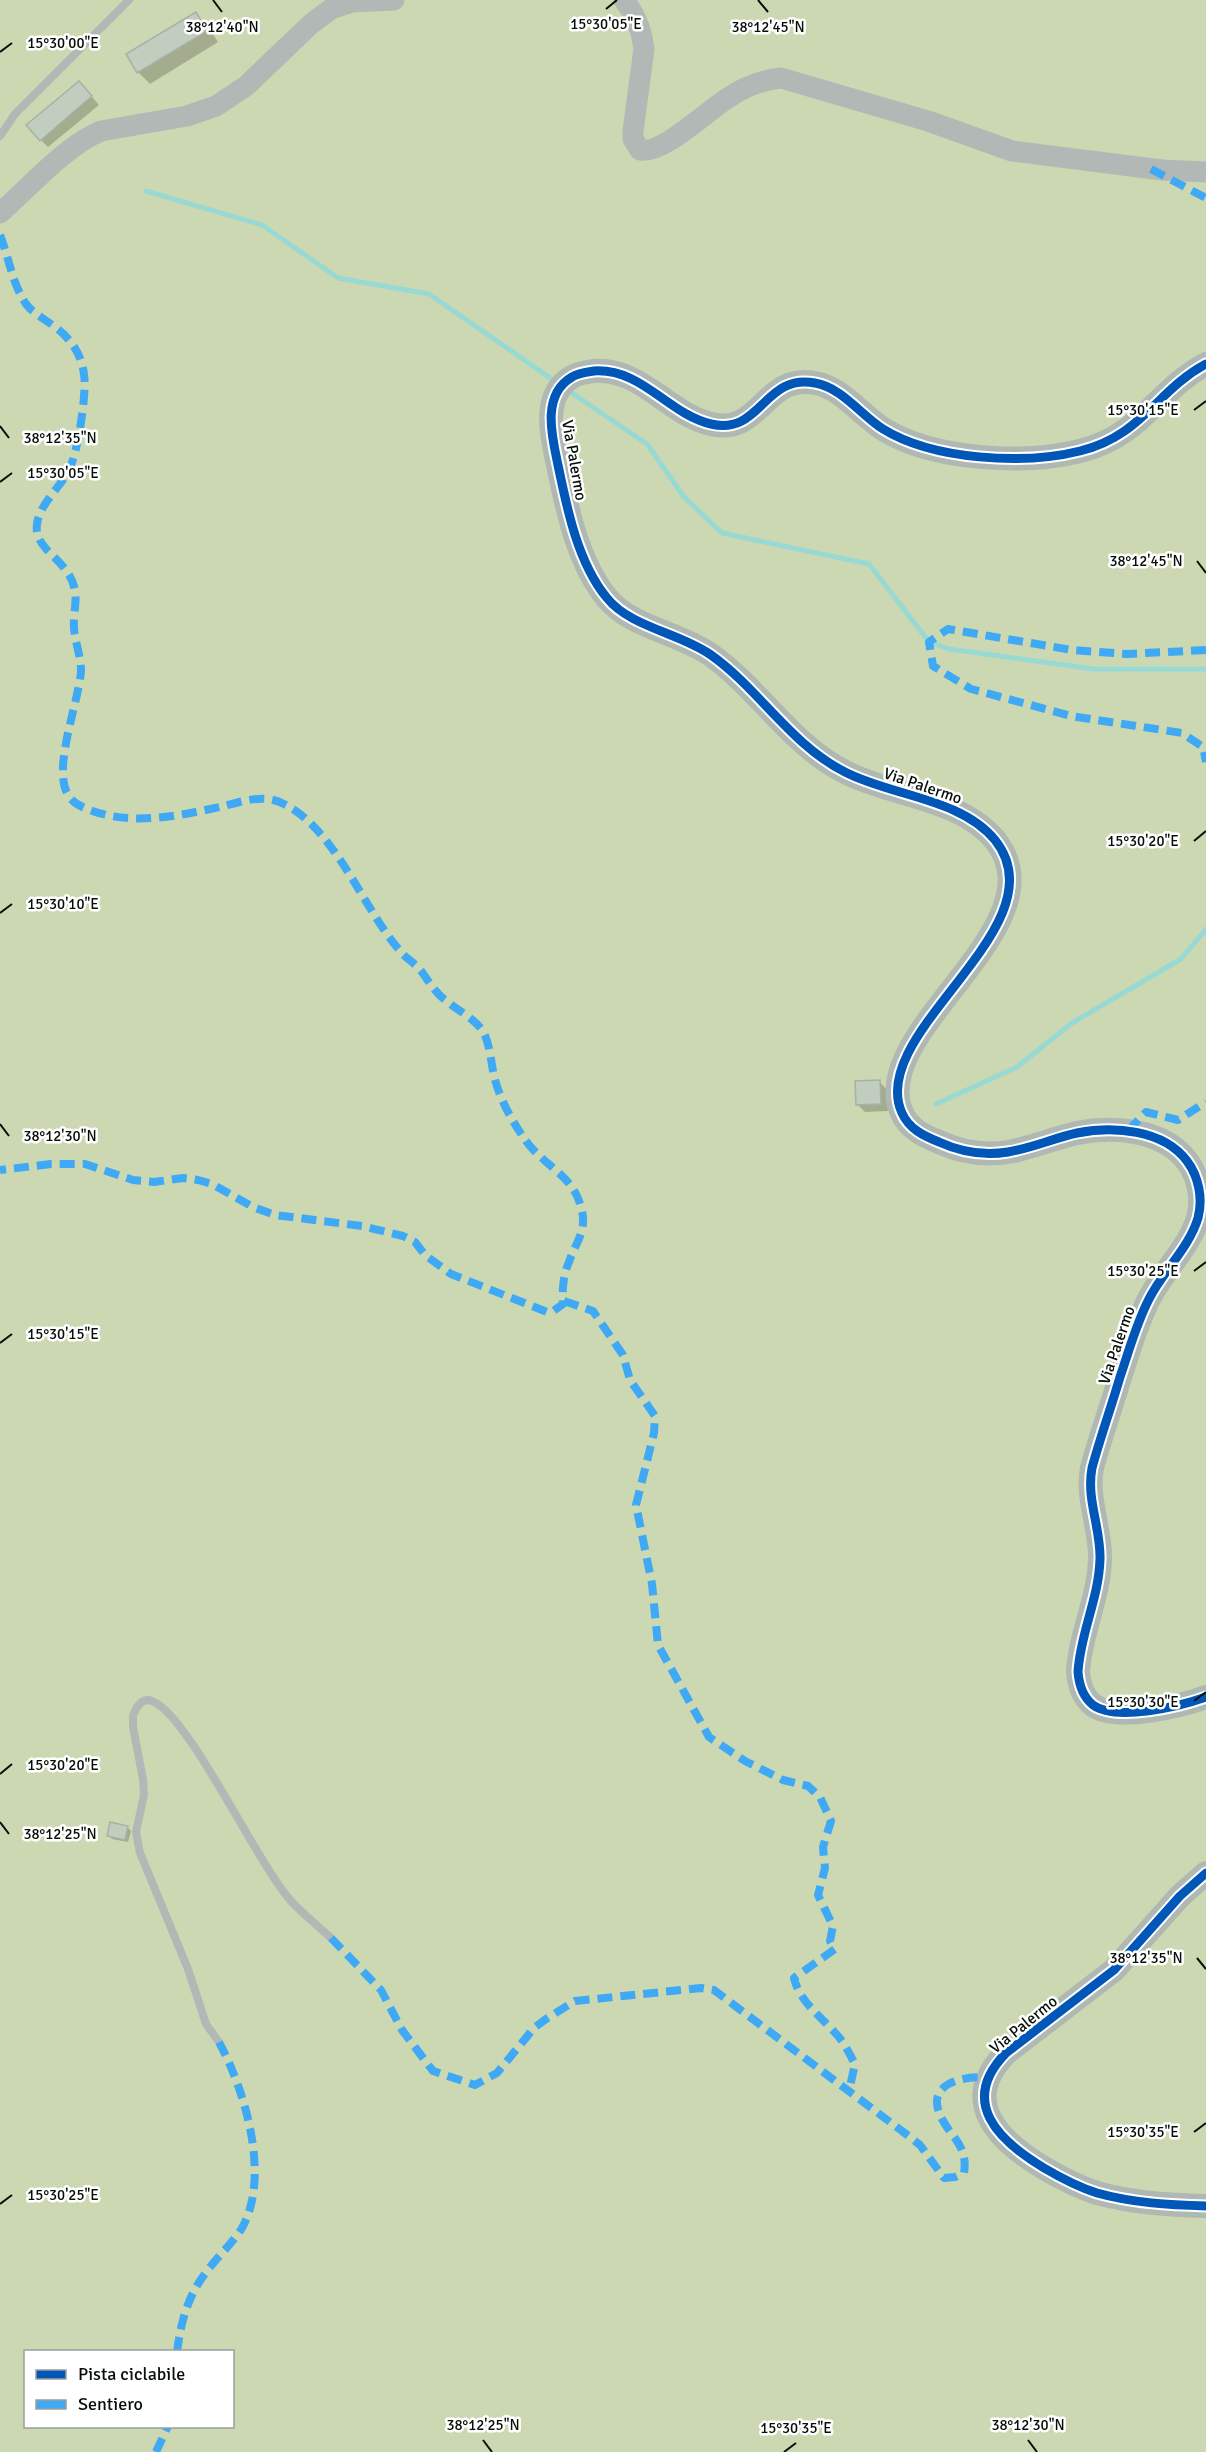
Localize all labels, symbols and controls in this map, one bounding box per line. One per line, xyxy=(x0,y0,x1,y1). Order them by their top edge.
text: 15°30'05"E xyxy=(570,15,642,33)
text: 38°12'40"N xyxy=(185,18,259,36)
text: 38°12'45"N xyxy=(731,18,805,36)
text: 15°30'00"E xyxy=(27,34,99,52)
text: 15°30'15"E xyxy=(1107,401,1179,419)
street label: Via Palermo xyxy=(557,418,591,502)
text: 38°12'35"N xyxy=(23,429,97,447)
text: 15°30'05"E xyxy=(27,464,99,482)
text: 38°12'45"N xyxy=(1109,552,1183,570)
street label: Via Palermo xyxy=(881,763,964,809)
text: 15°30'20"E xyxy=(1107,832,1179,850)
text: 15°30'10"E xyxy=(27,895,99,913)
text: 38°12'30"N xyxy=(23,1127,97,1145)
text: 15°30'25"E xyxy=(1107,1262,1179,1280)
street label: Via Palermo xyxy=(1094,1304,1140,1387)
text: 15°30'15"E xyxy=(27,1325,99,1343)
text: 15°30'30"E xyxy=(1107,1693,1179,1711)
text: 15°30'20"E xyxy=(27,1756,99,1774)
text: 38°12'25"N xyxy=(23,1825,97,1843)
text: 38°12'35"N xyxy=(1109,1949,1183,1967)
street label: Via Palermo xyxy=(986,1991,1062,2058)
text: 15°30'35"E xyxy=(1107,2123,1179,2141)
text: 15°30'25"E xyxy=(27,2186,99,2204)
legend xyxy=(24,2350,234,2428)
text: Pista ciclabile xyxy=(78,2363,185,2385)
text: Sentiero xyxy=(78,2393,143,2415)
text: 38°12'25"N xyxy=(446,2416,520,2434)
text: 38°12'30"N xyxy=(991,2416,1065,2434)
text: 15°30'35"E xyxy=(760,2419,832,2437)

